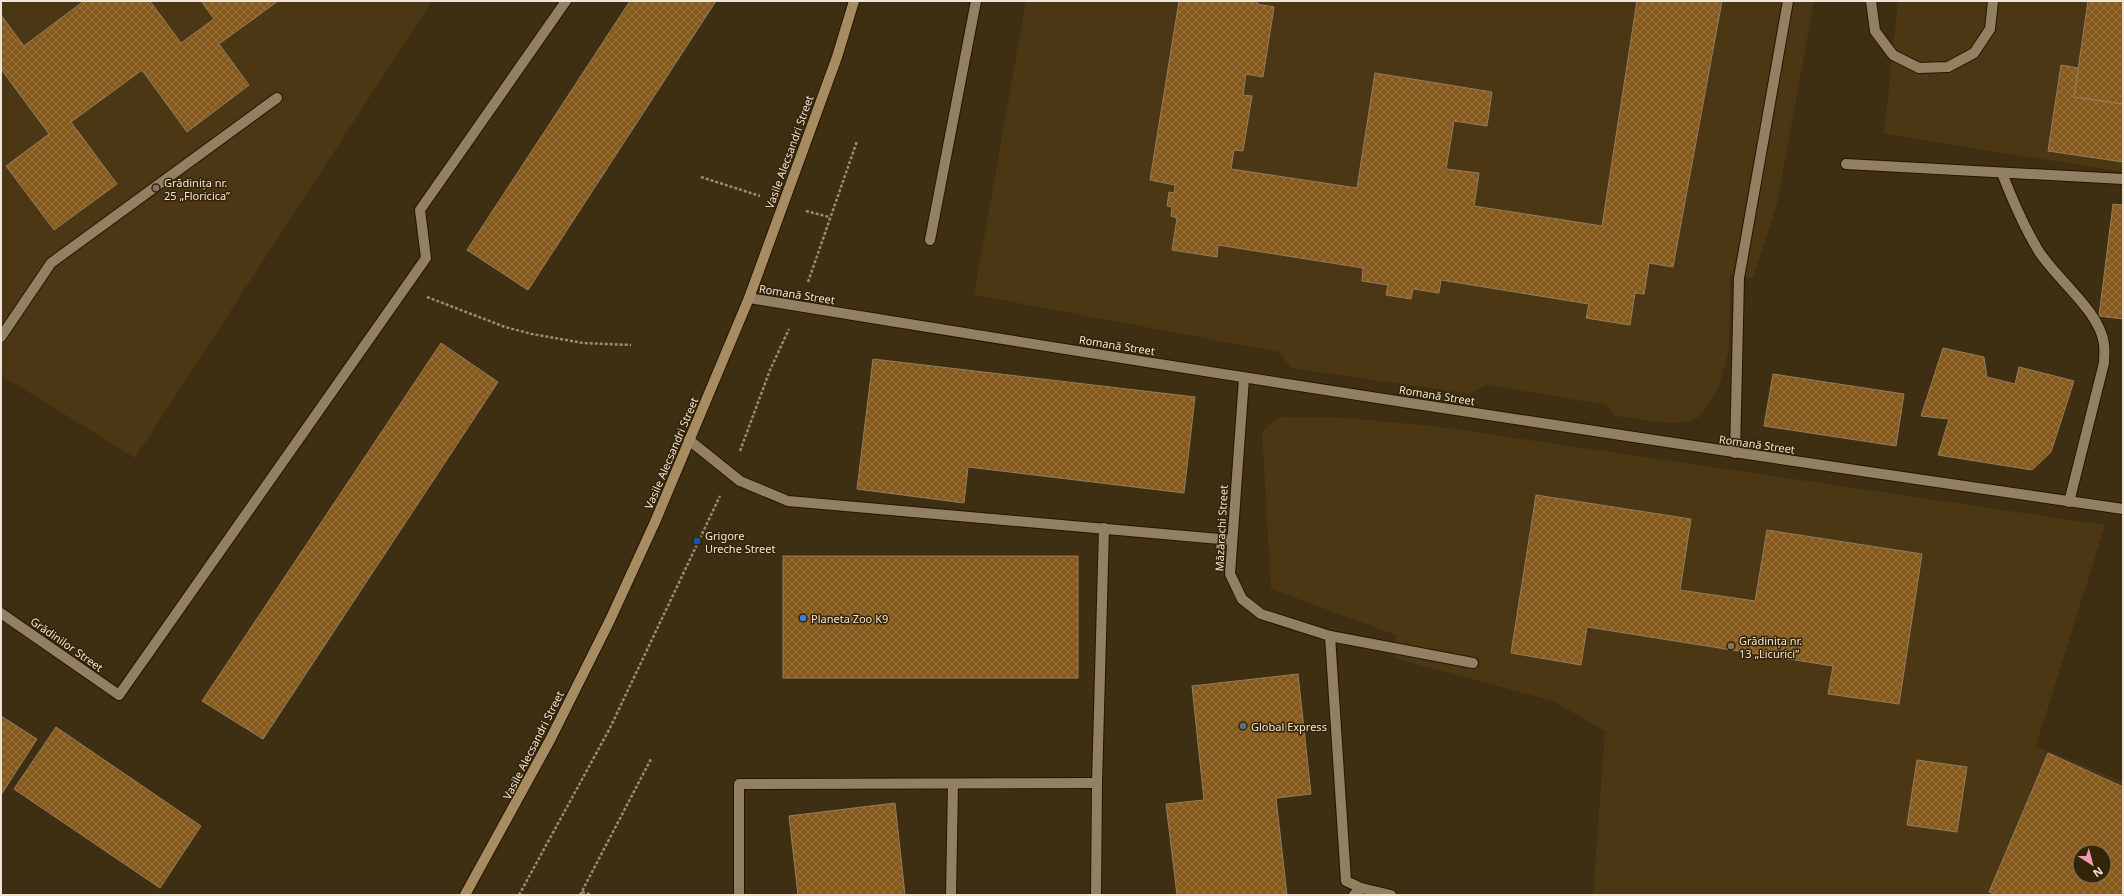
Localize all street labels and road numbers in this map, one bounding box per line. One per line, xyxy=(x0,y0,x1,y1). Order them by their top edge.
street label: Vasile Alecsandri Street xyxy=(761,93,817,211)
street label: Romană Street xyxy=(758,281,836,307)
street label: Romană Street xyxy=(1078,332,1156,358)
street label: Romană Street xyxy=(1398,382,1476,408)
street label: Vasile Alecsandri Street xyxy=(641,395,701,511)
street label: Romană Street xyxy=(1718,431,1796,457)
street label: Măzărachi Street xyxy=(1211,484,1231,572)
street label: Grădinilor Street xyxy=(28,613,106,675)
street label: Vasile Alecsandri Street xyxy=(499,688,567,802)

